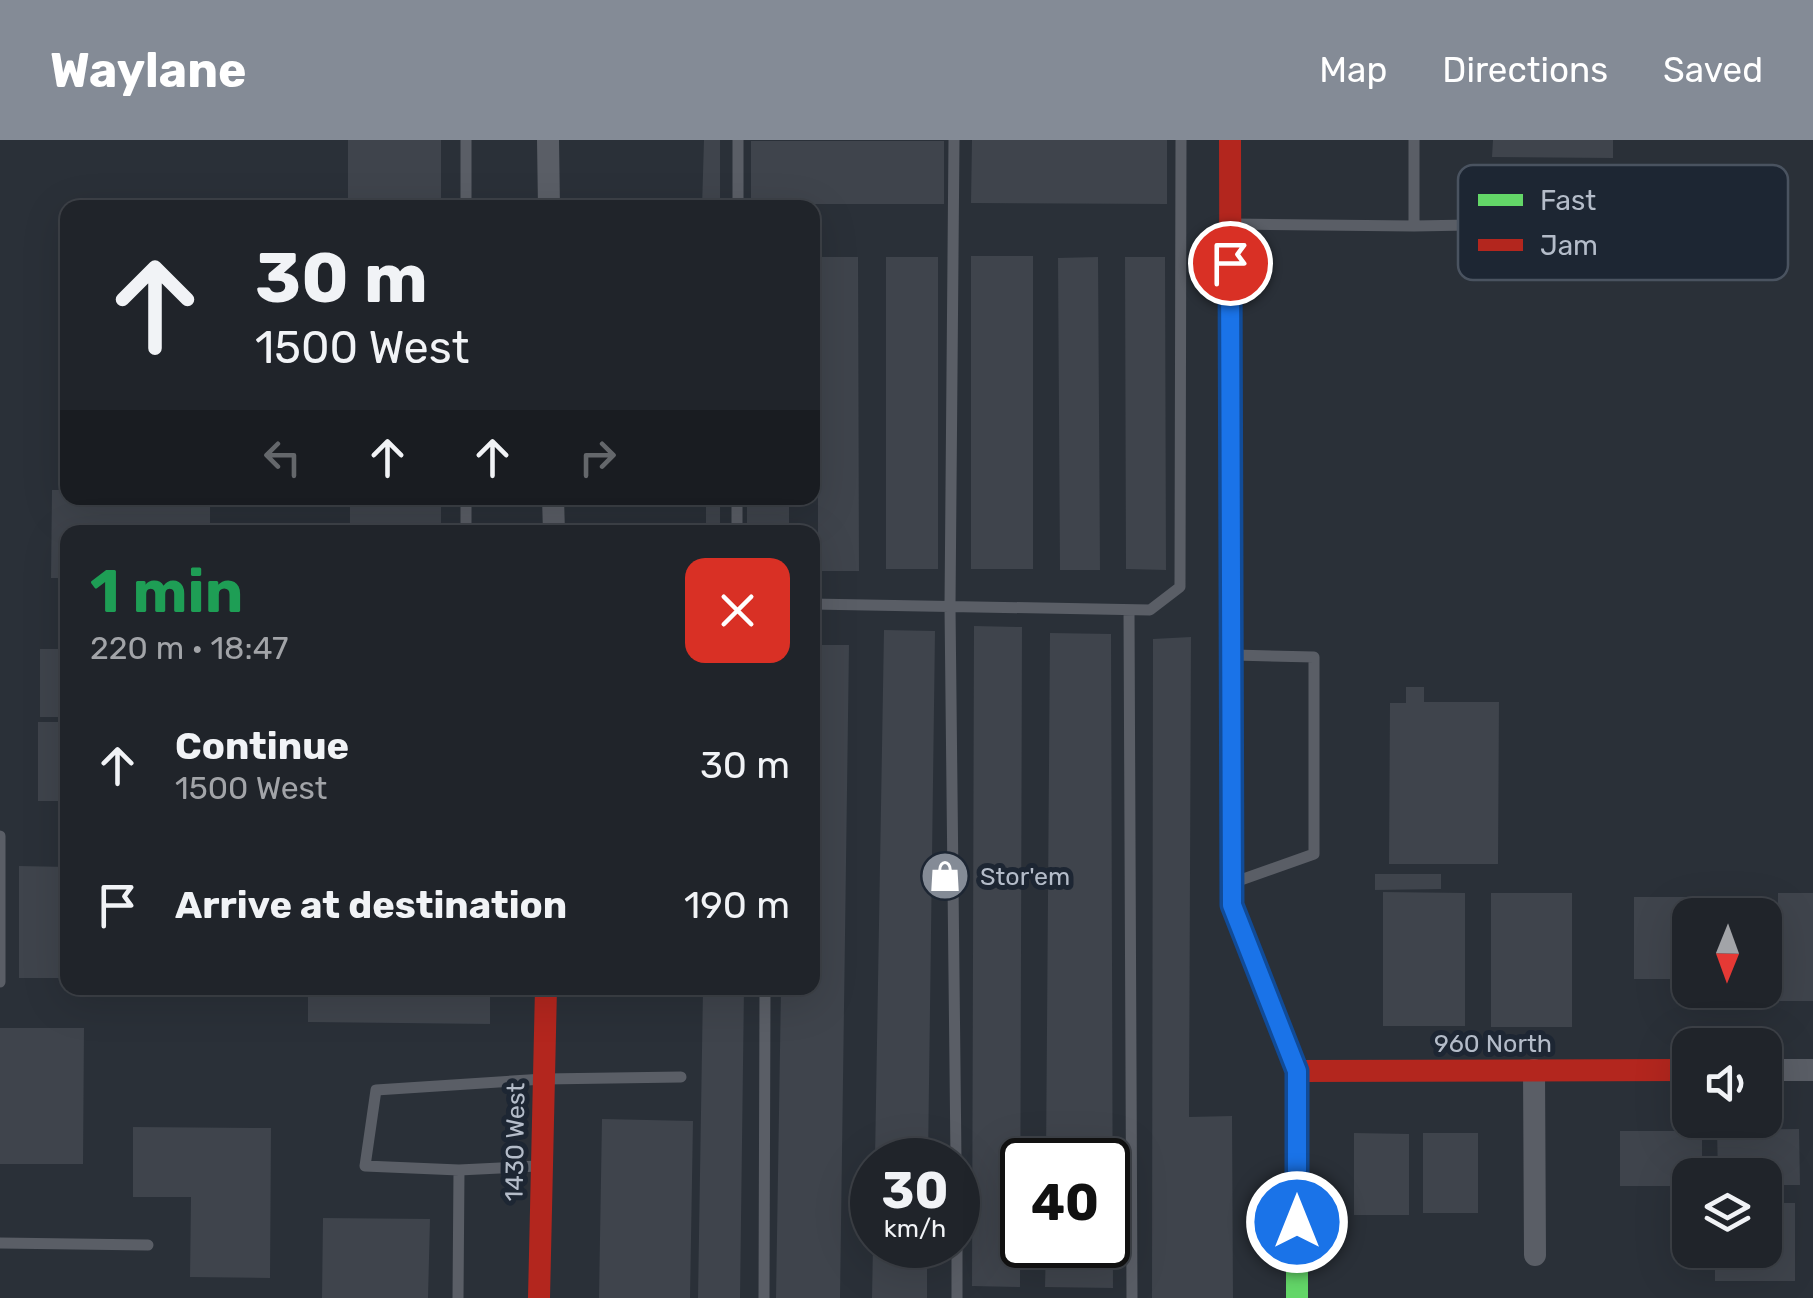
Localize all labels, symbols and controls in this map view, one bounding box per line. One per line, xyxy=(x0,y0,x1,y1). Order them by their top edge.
text: Waylane xyxy=(50,42,247,99)
text: Map xyxy=(1319,49,1387,91)
text: Directions xyxy=(1442,49,1608,91)
text: Saved xyxy=(1663,49,1763,91)
legend xyxy=(1458,165,1788,280)
text: Fast xyxy=(1540,184,1596,217)
pin xyxy=(1188,221,1273,306)
text: Jam xyxy=(1540,229,1598,262)
icon: arrive xyxy=(1203,236,1258,291)
text: 30 m xyxy=(255,237,428,320)
icon: ahead xyxy=(90,240,220,370)
text: 1500 West xyxy=(255,321,469,374)
icon: left xyxy=(255,430,310,485)
icon: ahead xyxy=(360,430,415,485)
icon: ahead xyxy=(465,430,520,485)
icon: right xyxy=(570,430,625,485)
text: 1 min xyxy=(90,556,243,627)
button: close xyxy=(685,558,790,663)
text: 220 m · 18:47 xyxy=(90,629,288,667)
text: Continue xyxy=(175,723,349,769)
icon: ahead xyxy=(90,738,145,793)
text: 30 m xyxy=(700,742,790,788)
text: 1500 West xyxy=(175,769,327,807)
shop icon: Stor'em xyxy=(919,850,971,902)
place label: Stor'em xyxy=(980,862,1070,891)
icon: arrive xyxy=(90,878,145,933)
text: Arrive at destination xyxy=(175,882,567,928)
text: 190 m xyxy=(684,882,790,928)
north arrow xyxy=(1672,898,1782,1008)
map controls xyxy=(1672,898,1782,1268)
button: sound xyxy=(1672,1028,1782,1138)
street label: 960 North xyxy=(1434,1029,1552,1058)
street label: 1430 West xyxy=(499,1082,531,1202)
speed limit sign: 40 xyxy=(1000,1138,1130,1268)
button: layers xyxy=(1672,1158,1782,1268)
text: 30 xyxy=(882,1161,948,1221)
position arrow xyxy=(1245,1170,1349,1274)
text: km/h xyxy=(884,1214,946,1243)

